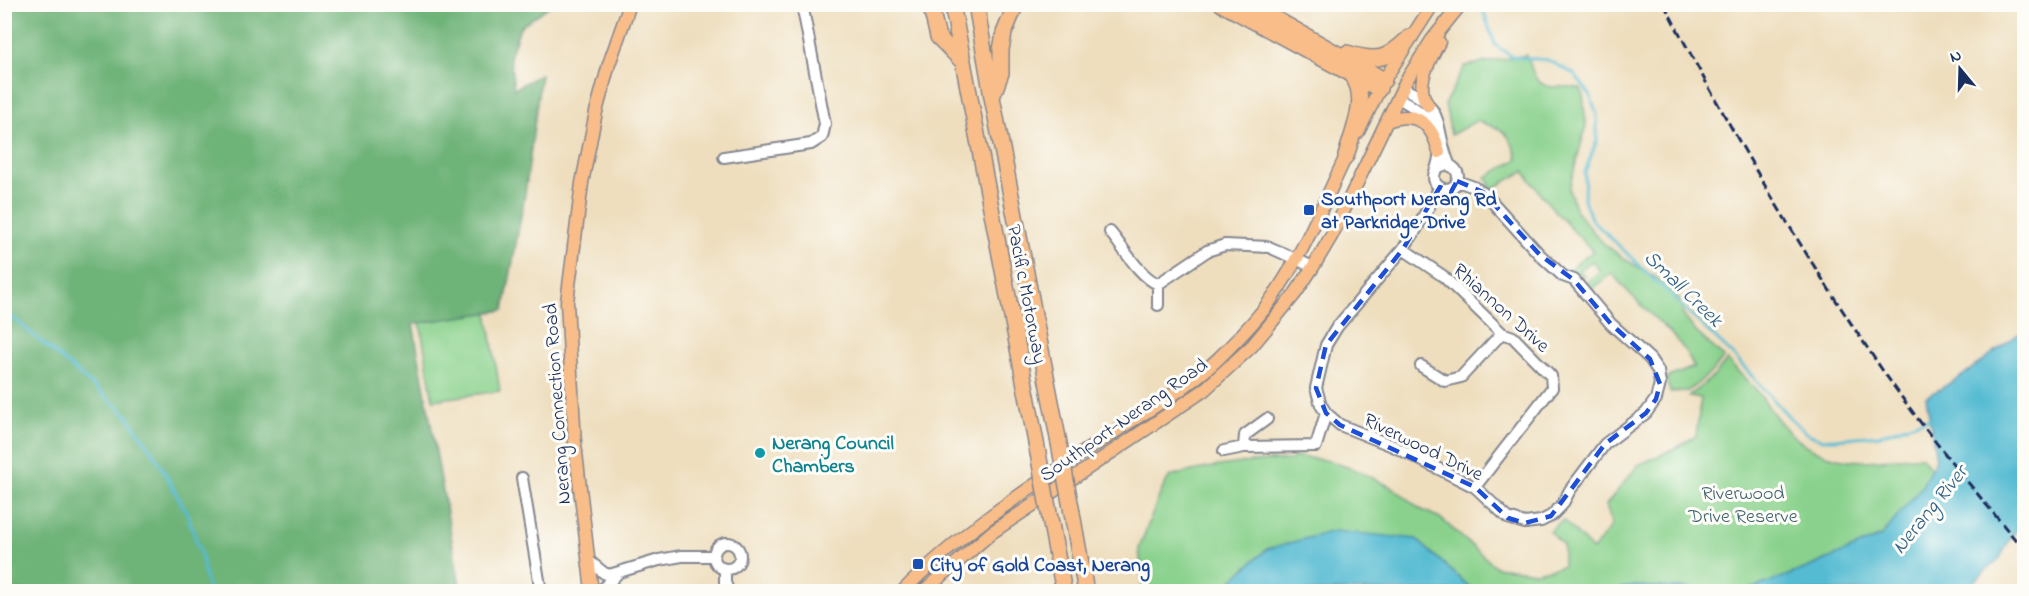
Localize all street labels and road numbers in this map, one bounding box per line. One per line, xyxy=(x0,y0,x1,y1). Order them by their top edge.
street label: Pacific Motorway xyxy=(998,222,1053,367)
street label: Rhiannon Drive xyxy=(1445,257,1555,360)
street label: Nerang Connection Road xyxy=(537,302,581,505)
street label: Southport-Nerang Road xyxy=(1034,352,1215,491)
street label: Riverwood Drive xyxy=(1358,407,1488,490)

